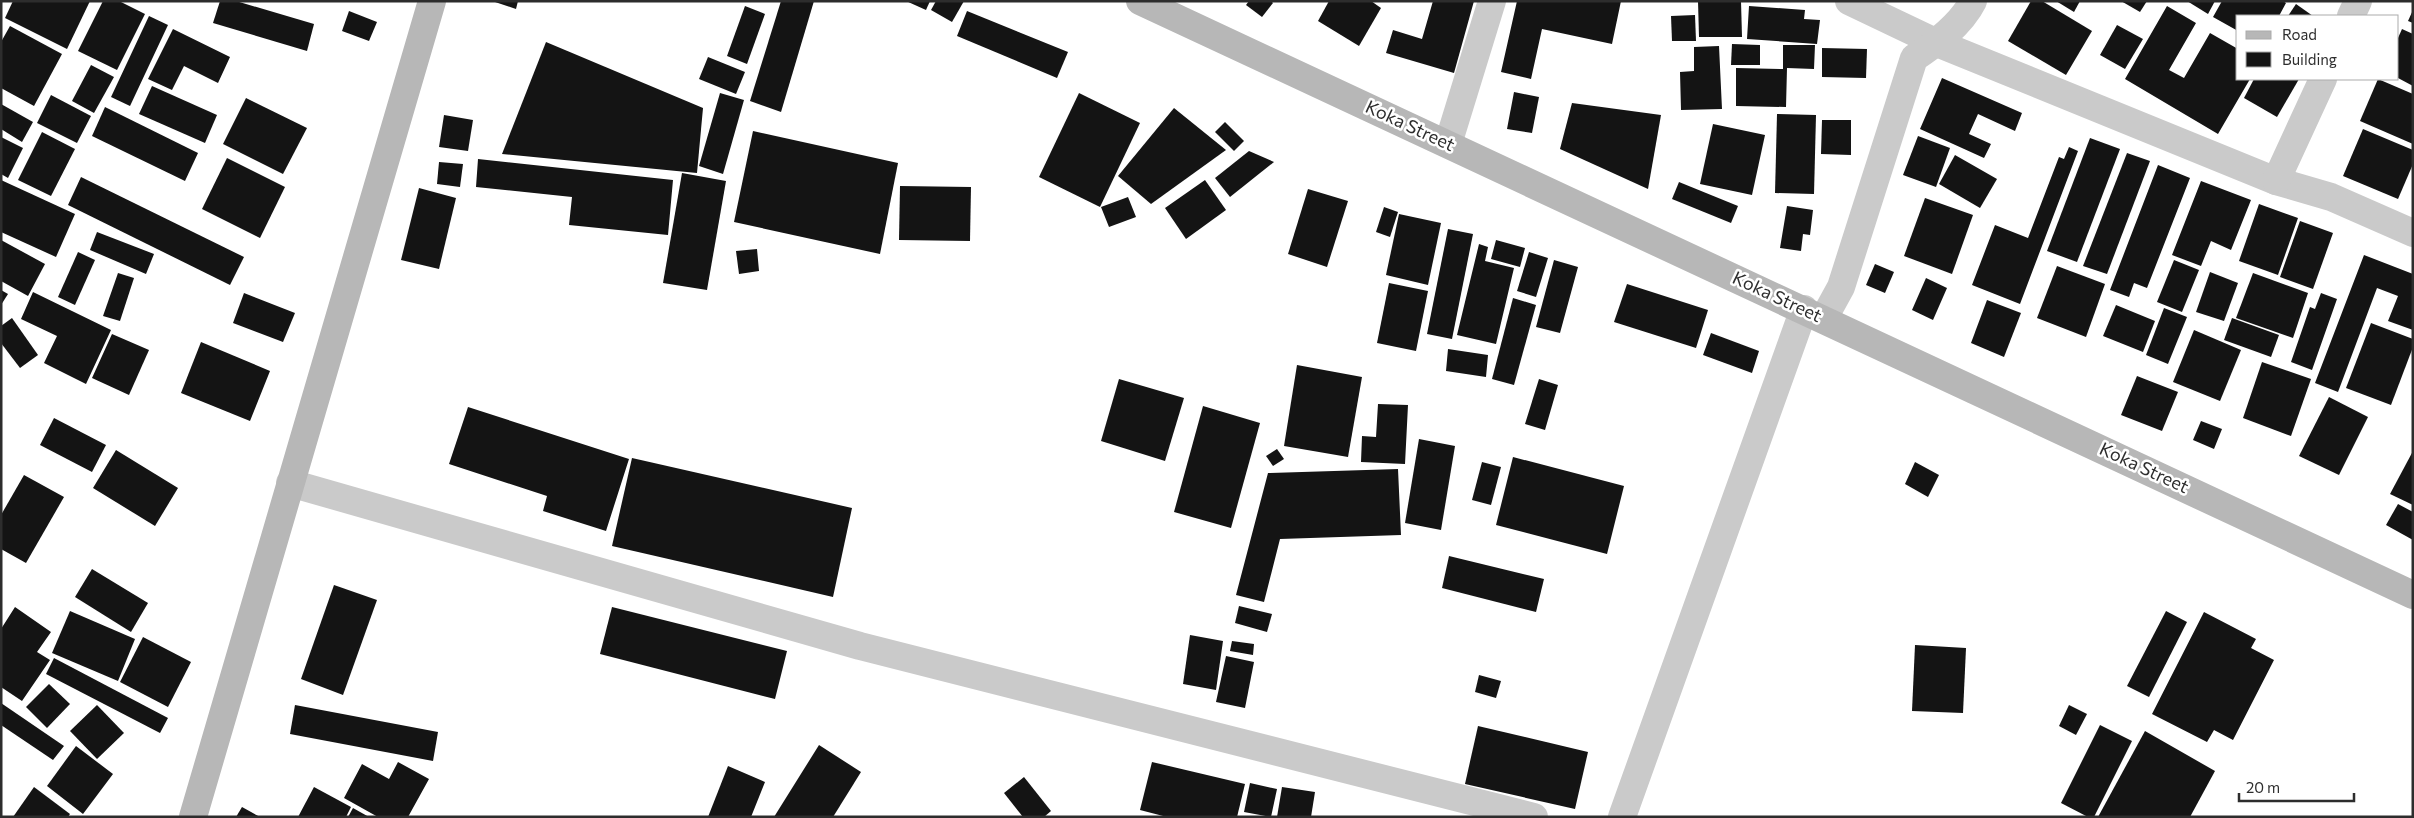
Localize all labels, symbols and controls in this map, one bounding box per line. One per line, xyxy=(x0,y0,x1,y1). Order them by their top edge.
legend xyxy=(2236,15,2399,80)
text: Road xyxy=(2282,25,2317,43)
text: Building xyxy=(2282,50,2337,68)
street label: Koka Street xyxy=(1362,95,1458,155)
street label: Koka Street xyxy=(1729,266,1825,326)
street label: Koka Street xyxy=(2096,437,2192,497)
scale bar xyxy=(2239,770,2354,802)
text: 20 m xyxy=(2246,778,2280,796)

